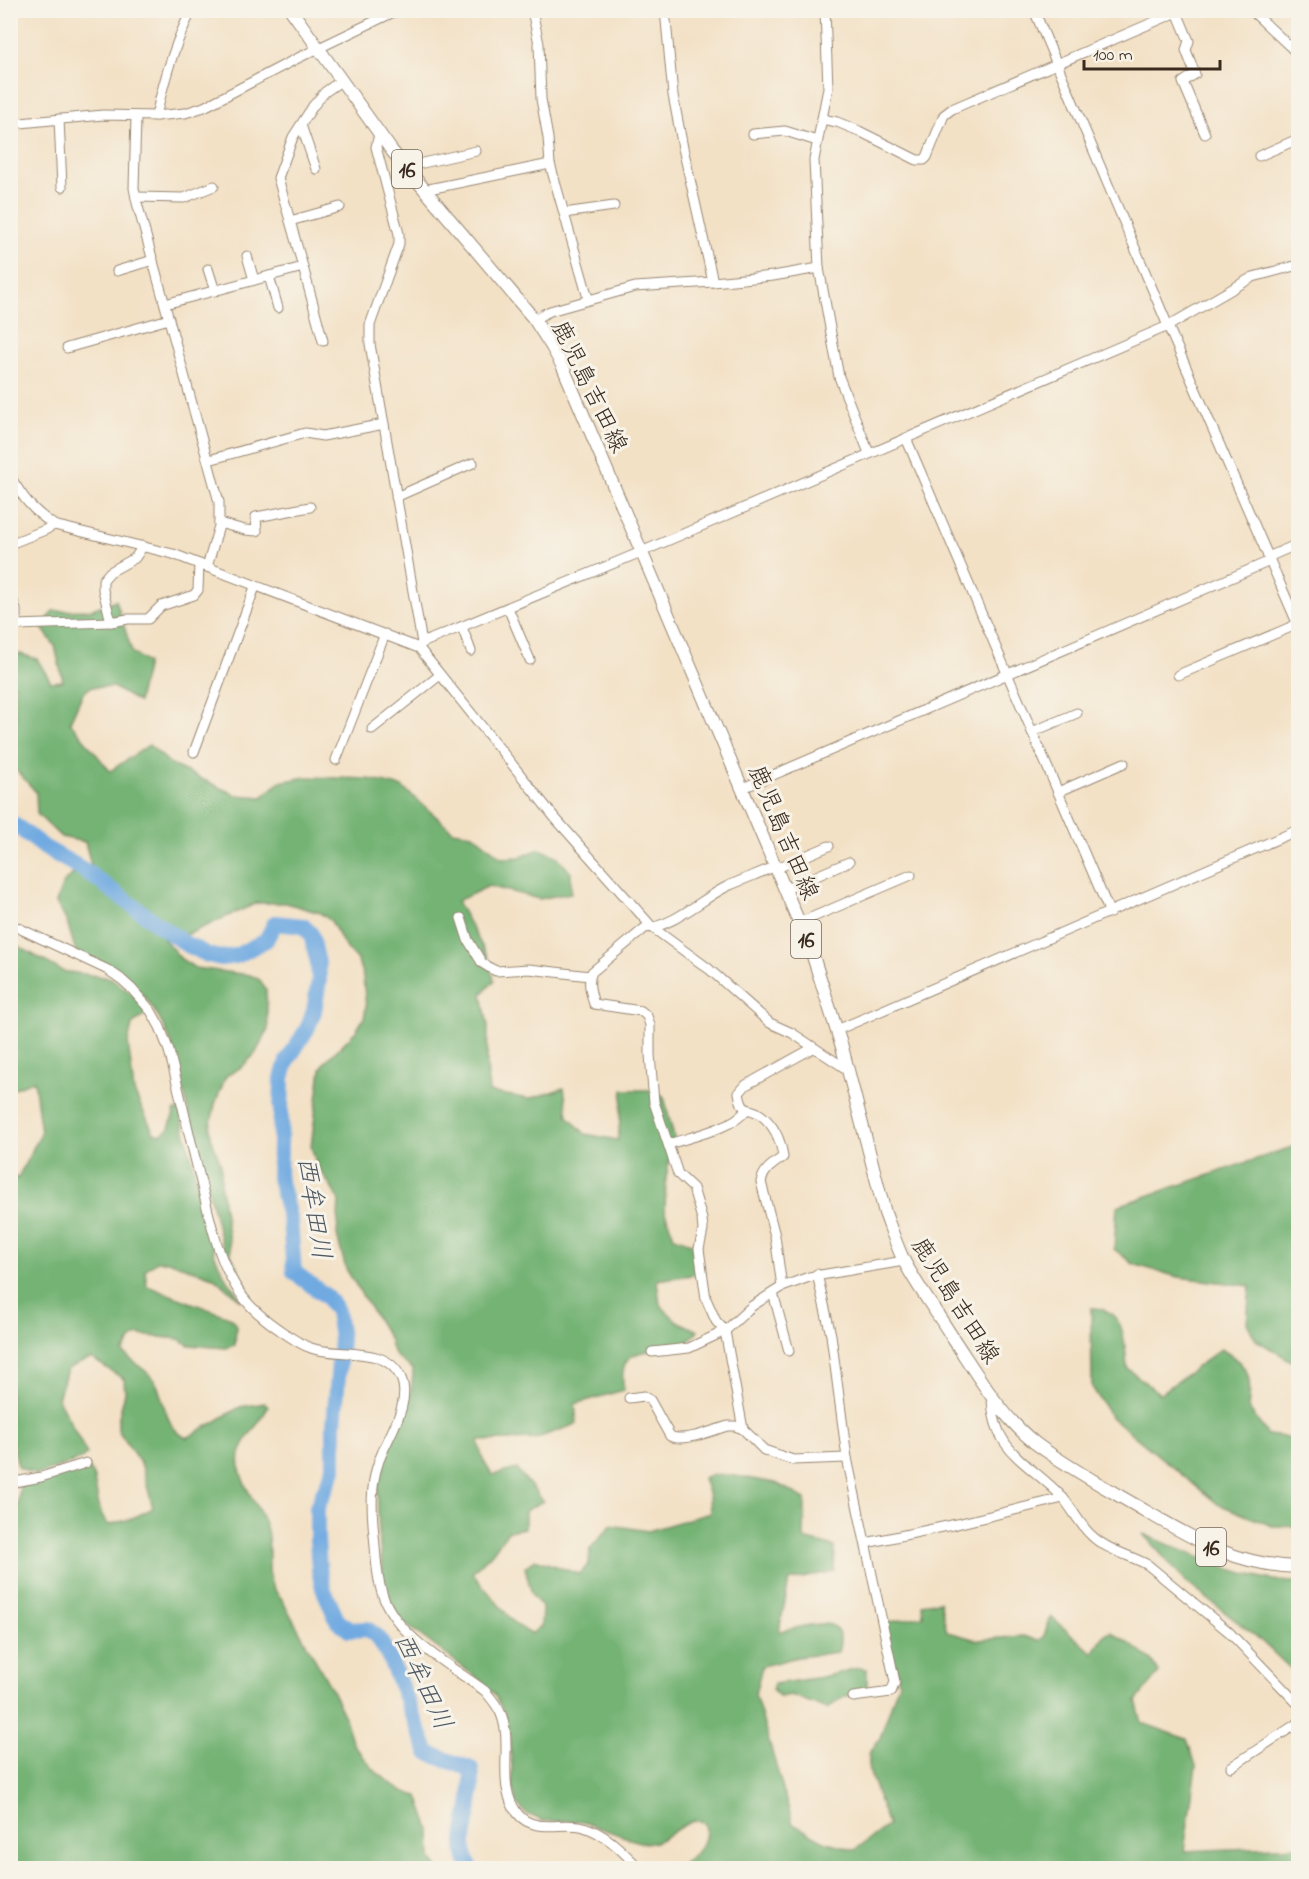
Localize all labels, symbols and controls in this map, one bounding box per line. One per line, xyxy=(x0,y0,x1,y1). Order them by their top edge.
scale bar xyxy=(1084,33,1220,71)
text: 100 m xyxy=(1093,43,1133,69)
road number: 16 xyxy=(392,150,422,188)
street label: 鹿児島吉田線 xyxy=(540,315,635,459)
street label: 鹿児島吉田線 xyxy=(737,760,826,906)
road number: 16 xyxy=(791,920,821,958)
water label: 西牟田川 xyxy=(285,1154,339,1263)
street label: 鹿児島吉田線 xyxy=(901,1231,1007,1372)
road number: 16 xyxy=(1196,1528,1226,1566)
water label: 西牟田川 xyxy=(382,1627,460,1737)

